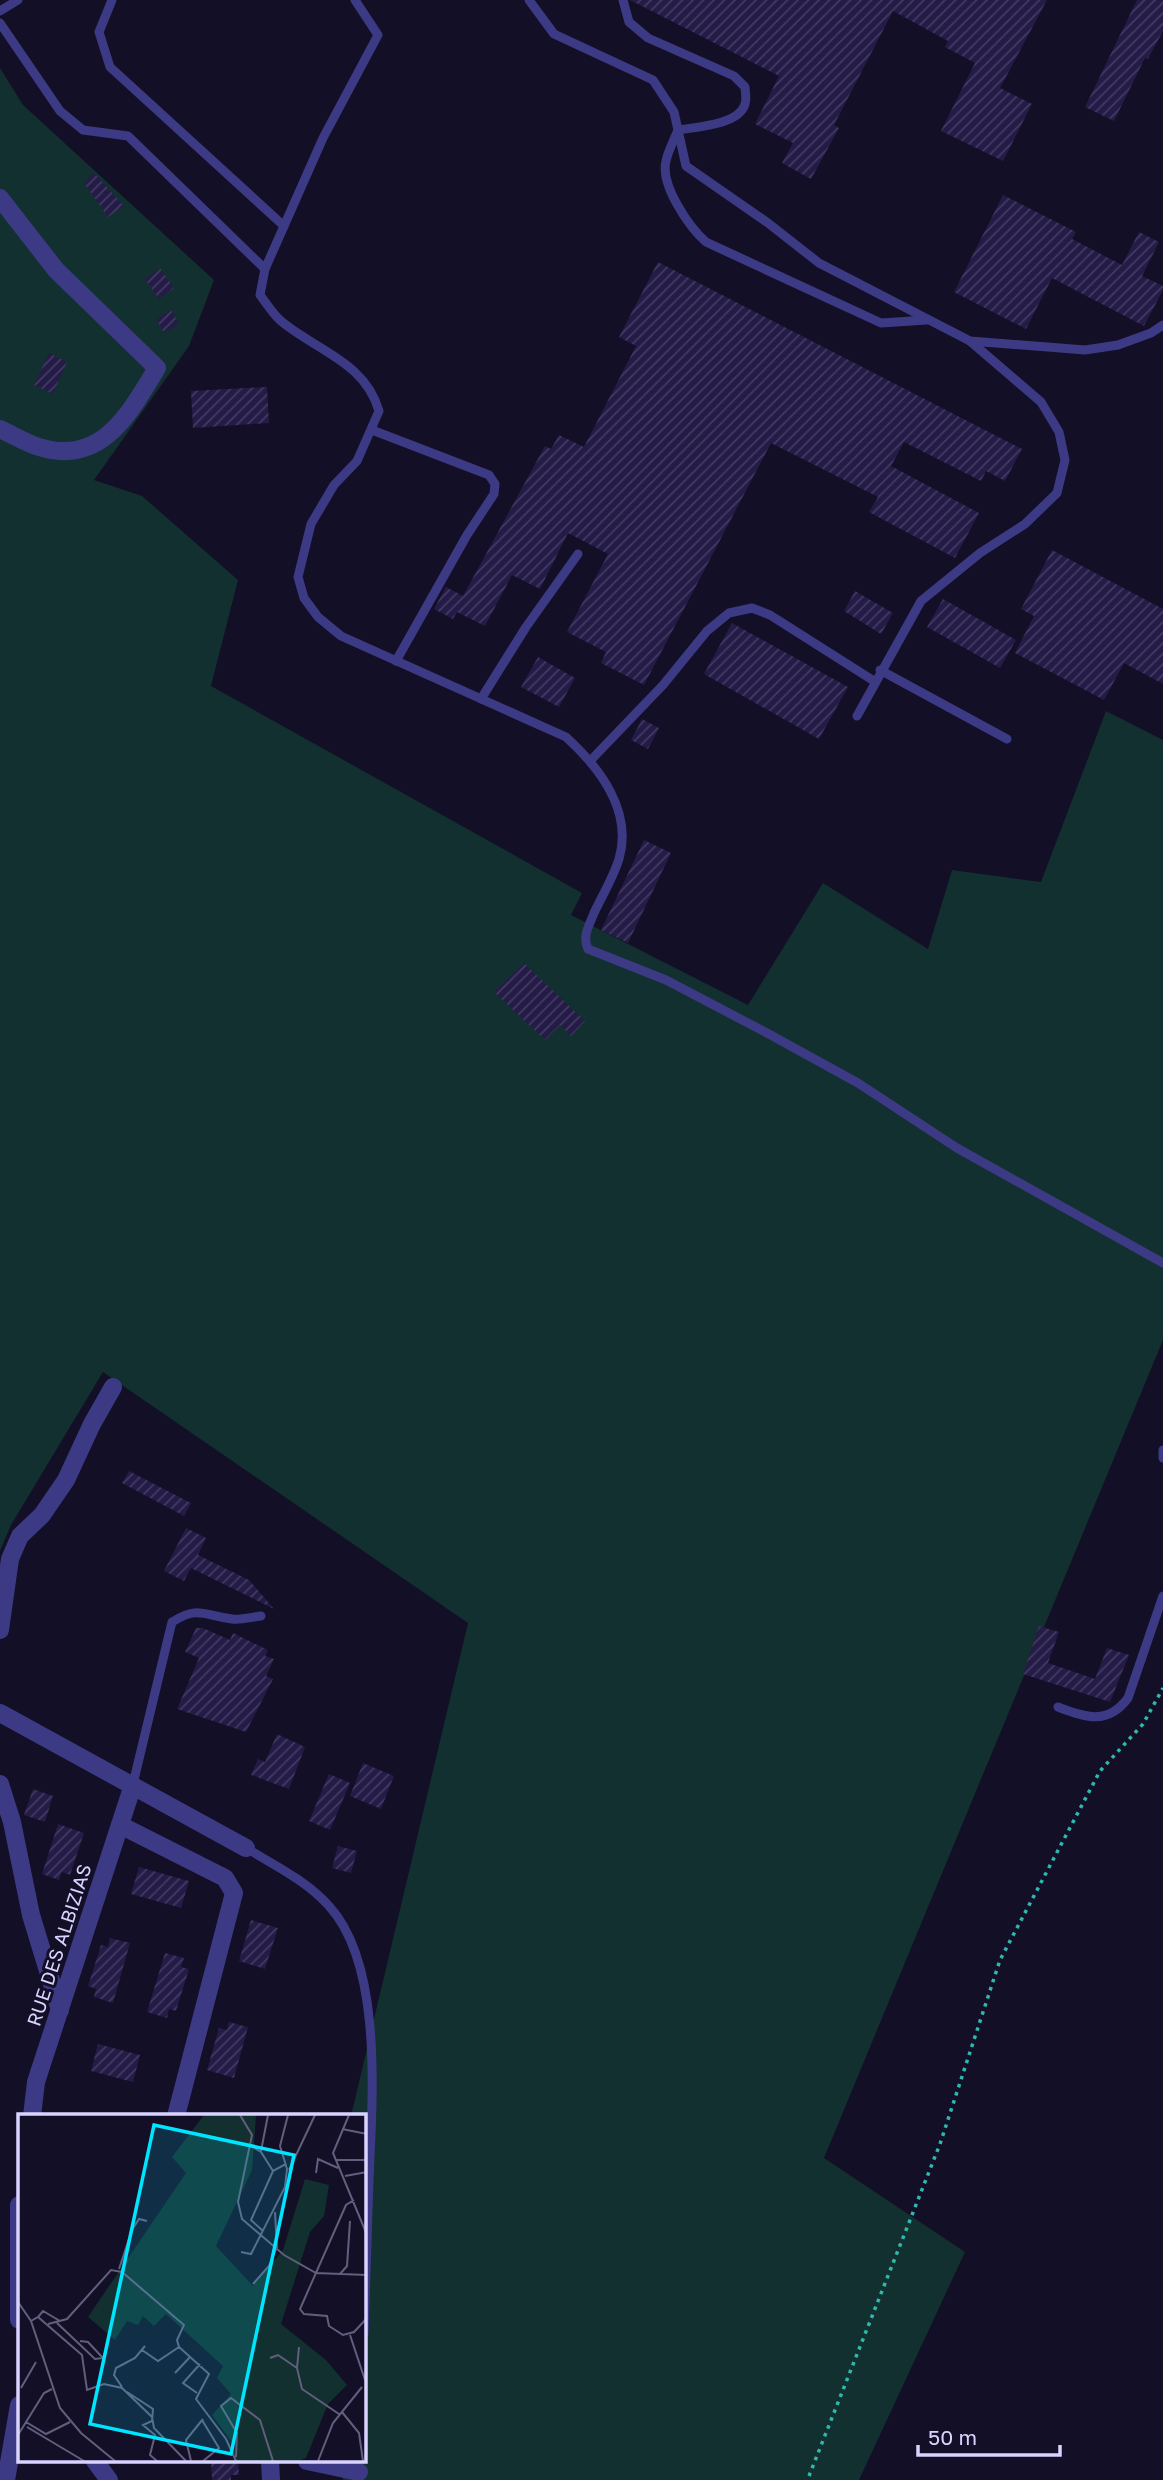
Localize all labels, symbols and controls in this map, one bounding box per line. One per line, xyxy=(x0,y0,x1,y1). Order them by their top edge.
street label: RUE DES ALBIZIAS xyxy=(21,1861,96,2029)
inset map xyxy=(18,2114,366,2462)
scale bar xyxy=(918,2414,1060,2458)
text: 50 m xyxy=(928,2424,977,2450)

